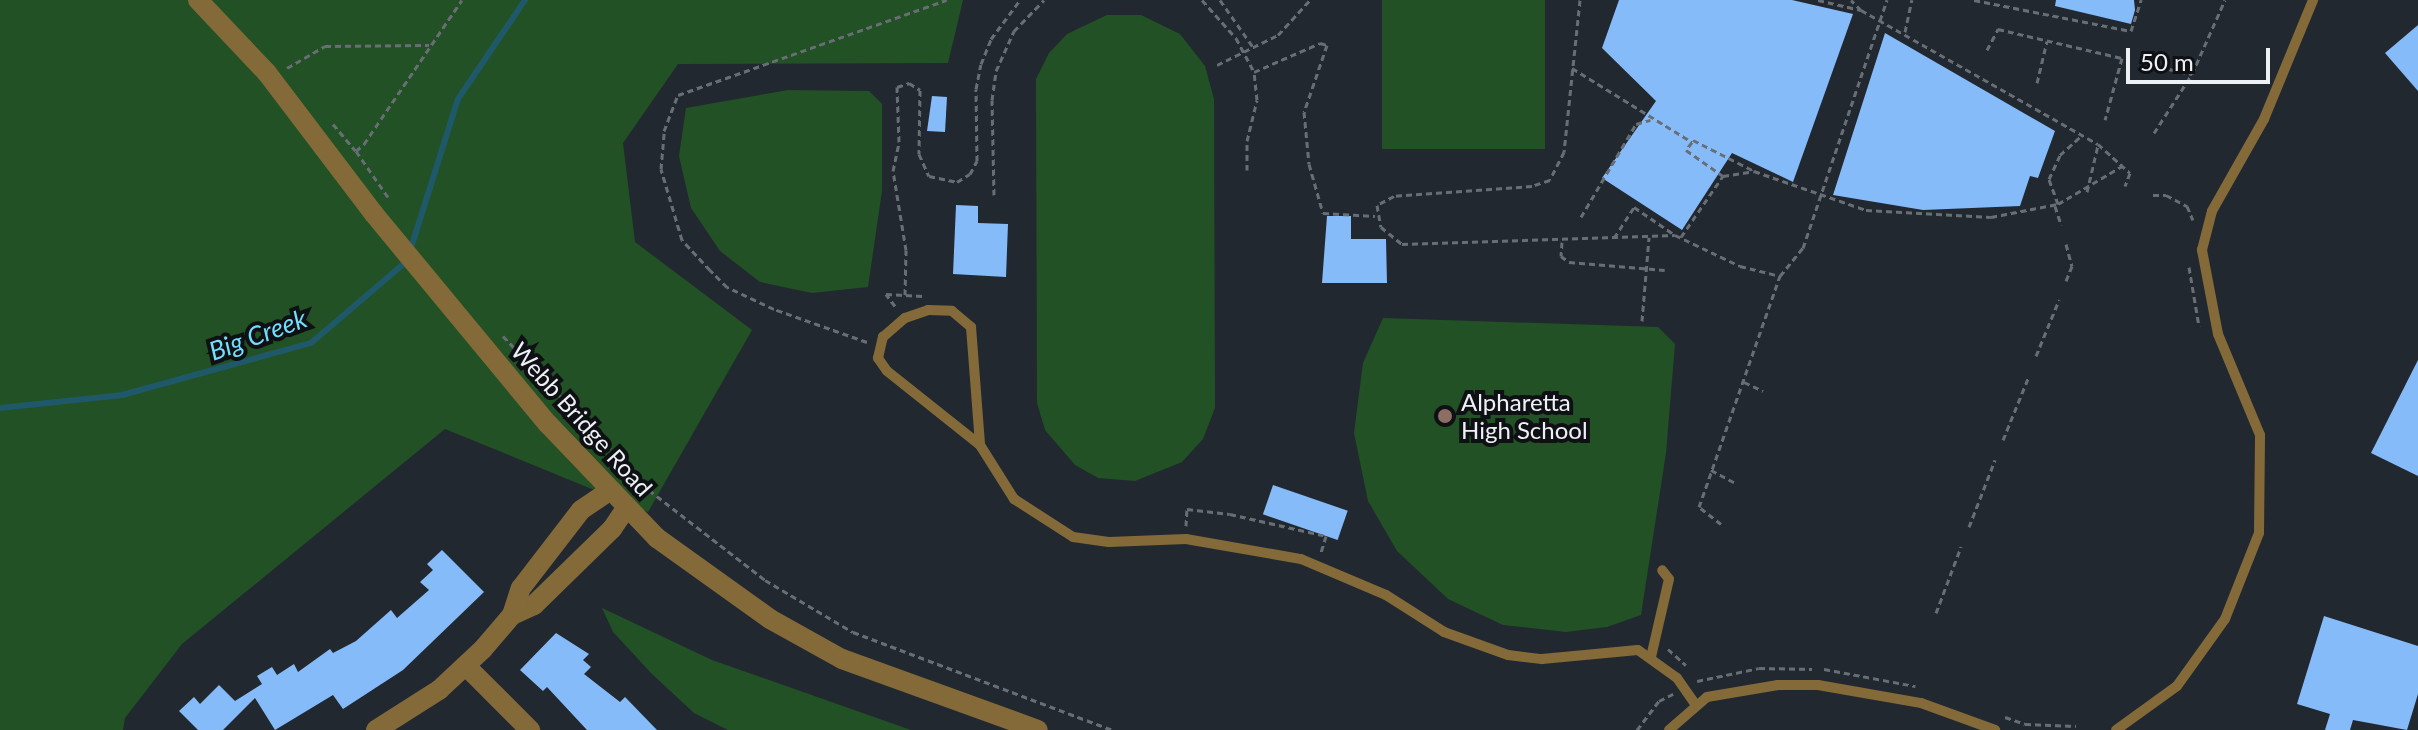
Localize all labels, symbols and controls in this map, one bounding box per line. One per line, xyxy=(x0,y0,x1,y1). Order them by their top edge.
scale bar xyxy=(2130,32,2274,82)
text: 50 m xyxy=(2140,47,2194,76)
water label: Big Creek xyxy=(205,303,311,367)
street label: Webb Bridge Road xyxy=(505,336,659,502)
place label: Alpharetta High School xyxy=(1461,388,1588,444)
marker: Alpharetta High School xyxy=(1436,407,1454,425)

